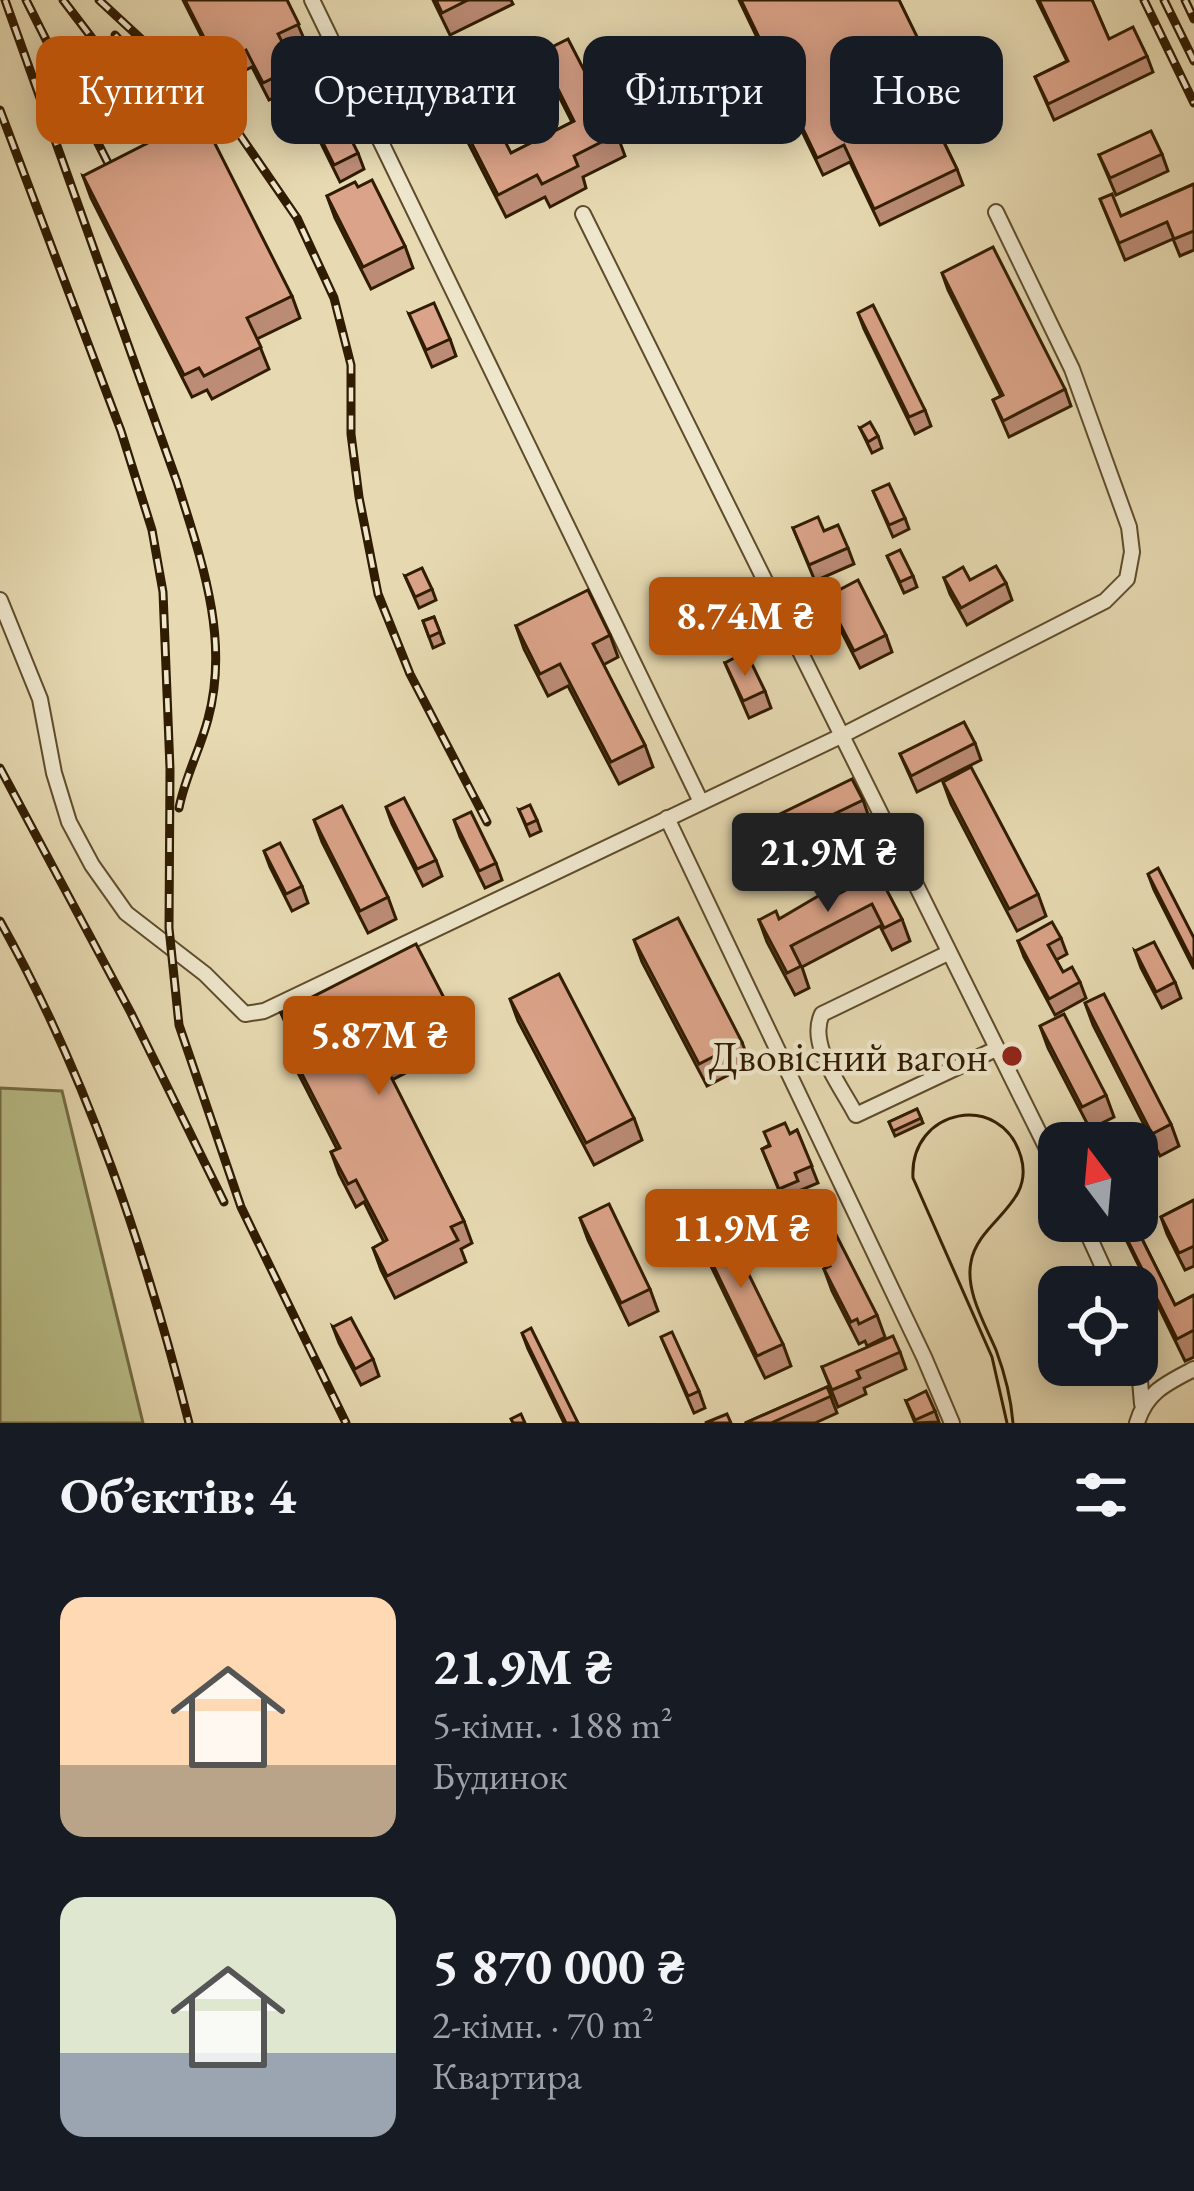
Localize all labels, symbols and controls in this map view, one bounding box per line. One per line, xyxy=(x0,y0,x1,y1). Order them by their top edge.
chip: Купити xyxy=(36,36,247,144)
chip: Орендувати xyxy=(271,36,559,144)
chip: Фільтри xyxy=(583,36,806,144)
chip: Нове xyxy=(830,36,1003,144)
pin: 8.74M ₴ xyxy=(634,577,856,679)
text: 8.74M ₴ xyxy=(676,590,814,641)
pin: 21.9M ₴ xyxy=(717,813,939,915)
text: 21.9M ₴ xyxy=(759,826,897,877)
pin: 5.87M ₴ xyxy=(268,996,490,1098)
text: 5.87M ₴ xyxy=(310,1009,448,1060)
place label: Двовісний вагон xyxy=(708,1029,988,1084)
marker: Двовісний вагон xyxy=(999,1043,1025,1069)
north arrow xyxy=(1038,1122,1158,1242)
map controls xyxy=(1038,1122,1158,1386)
pin: 11.9M ₴ xyxy=(630,1189,852,1291)
text: 11.9M ₴ xyxy=(672,1202,810,1253)
button: locate xyxy=(1038,1266,1158,1386)
text: Об’єктів: 4 xyxy=(60,1462,296,1528)
icon: filters xyxy=(1068,1462,1134,1528)
text: 21.9M ₴ xyxy=(432,1633,613,1699)
icon: home xyxy=(156,1645,300,1789)
text: 5-кімн. · 188 m² xyxy=(432,1699,673,1750)
text: Будинок xyxy=(432,1750,568,1801)
text: 5 870 000 ₴ xyxy=(432,1933,685,1999)
icon: home xyxy=(156,1945,300,2089)
text: 2-кімн. · 70 m² xyxy=(432,1999,654,2050)
text: Квартира xyxy=(432,2050,582,2101)

